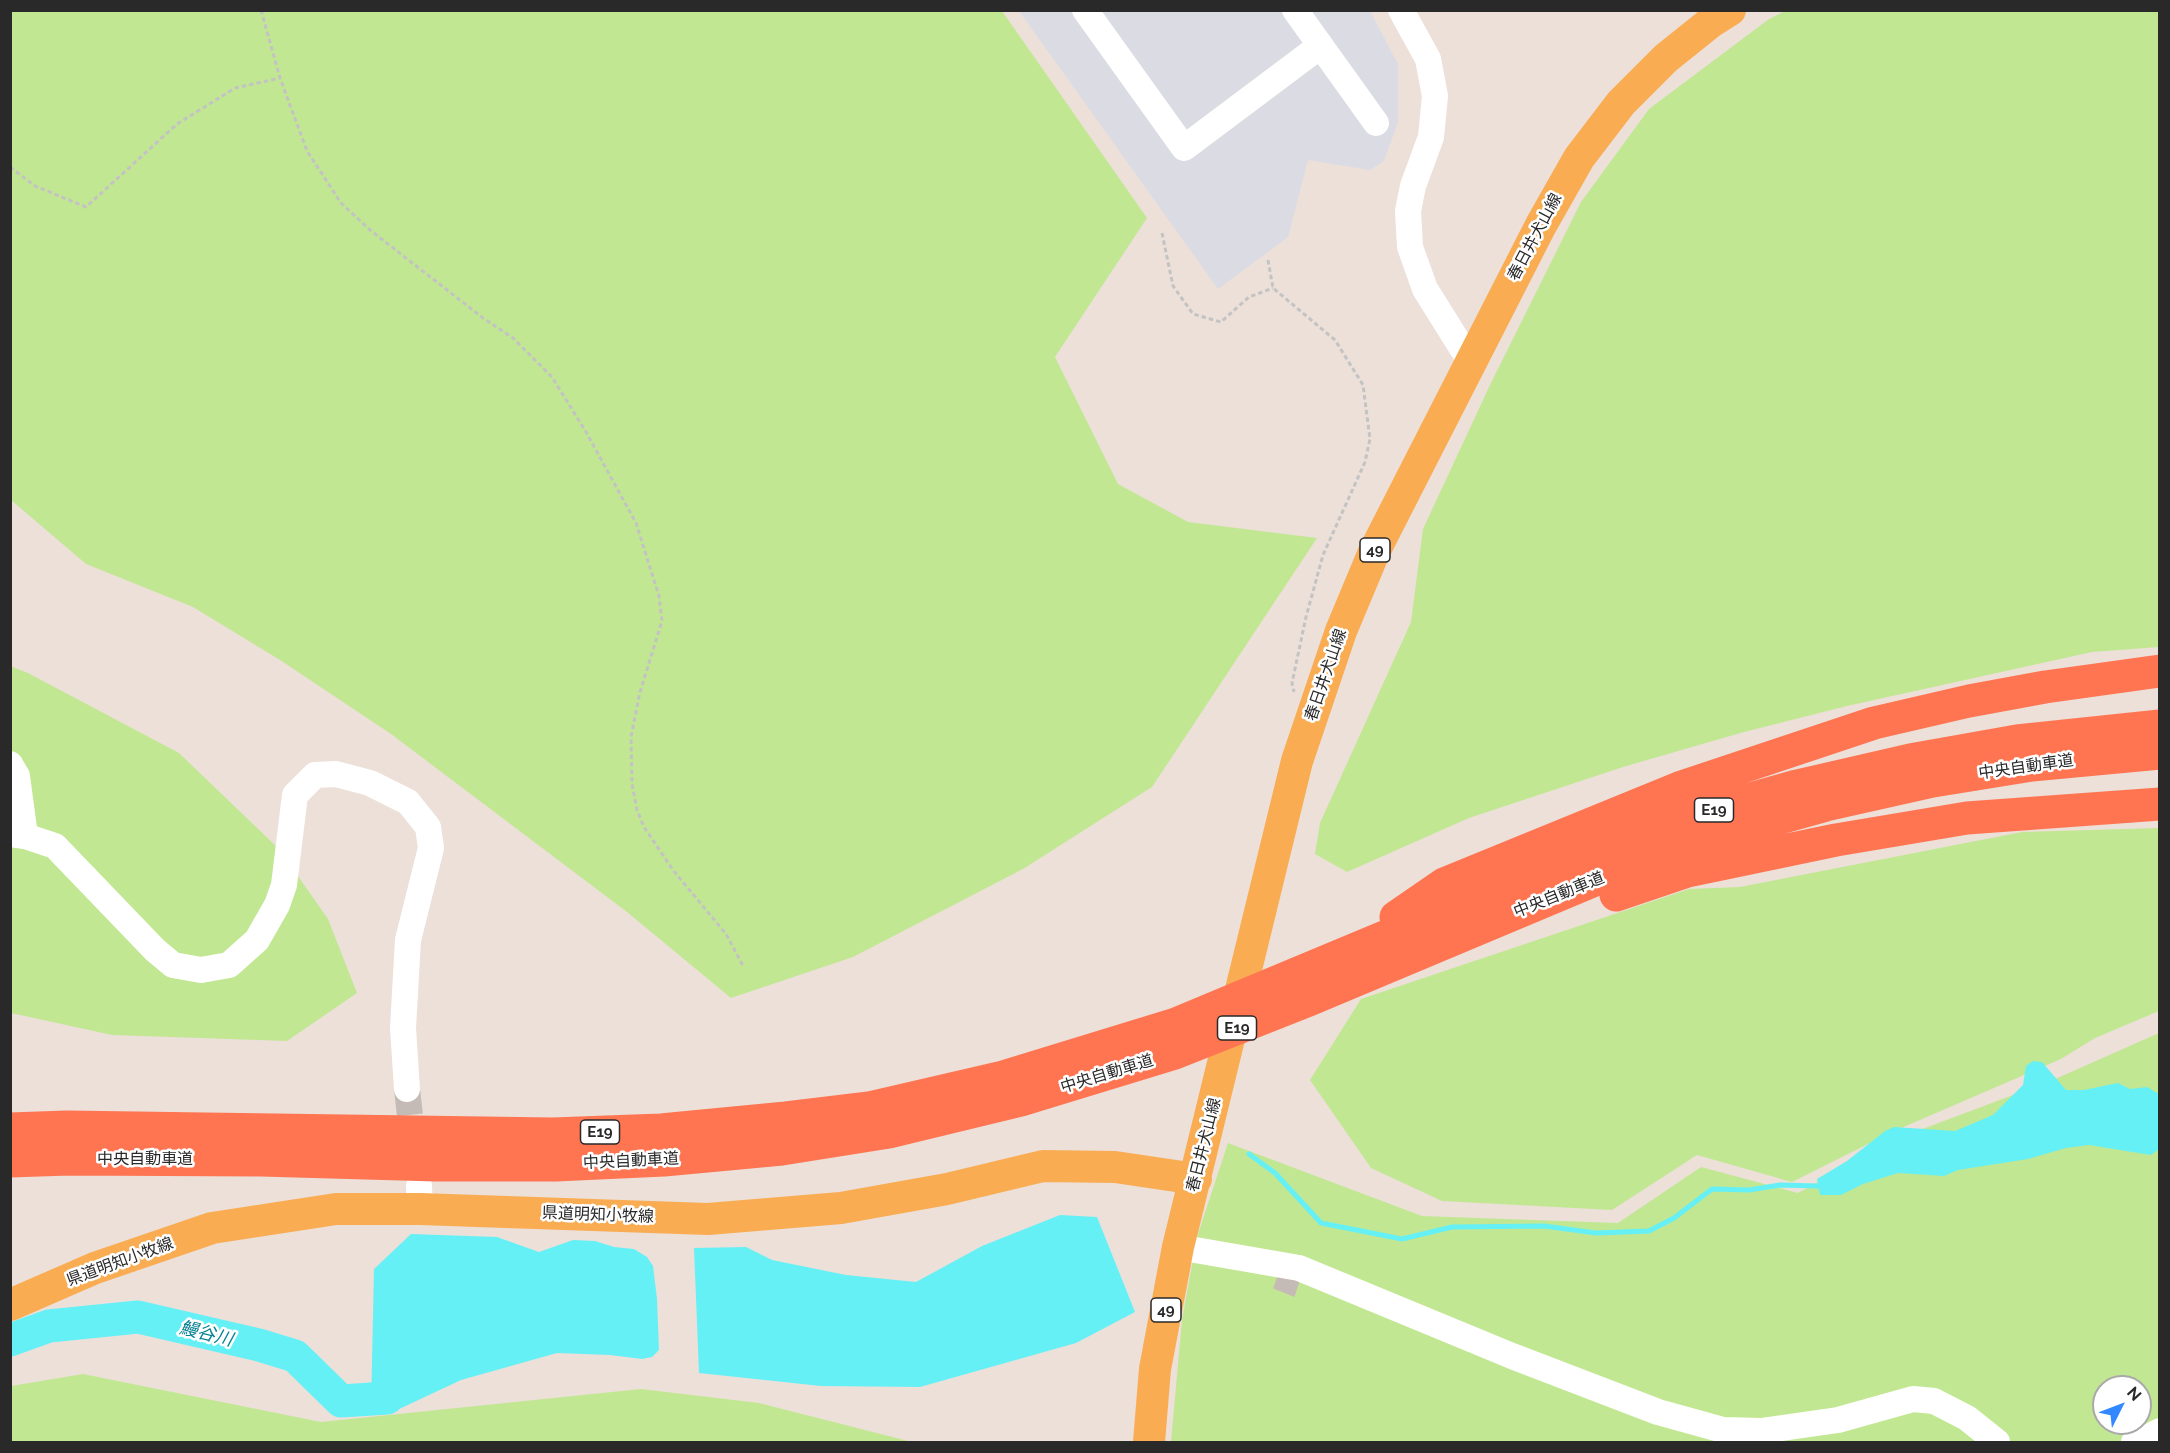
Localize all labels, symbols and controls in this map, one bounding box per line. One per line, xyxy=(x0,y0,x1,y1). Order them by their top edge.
street label: 春日井犬山線 xyxy=(1504,190,1566,284)
road number: 49 xyxy=(1360,538,1390,562)
street label: 春日井犬山線 xyxy=(1301,626,1351,724)
street label: 中央自動車道 xyxy=(1977,751,2075,783)
road number: E19 xyxy=(1694,798,1734,822)
street label: 中央自動車道 xyxy=(1511,868,1607,922)
road number: E19 xyxy=(1218,1016,1256,1040)
street label: 中央自動車道 xyxy=(1058,1051,1156,1097)
street label: 春日井犬山線 xyxy=(1183,1096,1225,1194)
road number: E19 xyxy=(580,1120,620,1144)
street label: 中央自動車道 xyxy=(97,1149,193,1169)
street label: 中央自動車道 xyxy=(583,1149,679,1173)
street label: 県道明知小牧線 xyxy=(542,1203,654,1227)
street label: 県道明知小牧線 xyxy=(64,1234,176,1290)
road number: 49 xyxy=(1151,1298,1181,1322)
water label: 鰻谷川 xyxy=(177,1317,235,1351)
north arrow xyxy=(2092,1375,2152,1435)
text: N xyxy=(2123,1383,2145,1405)

